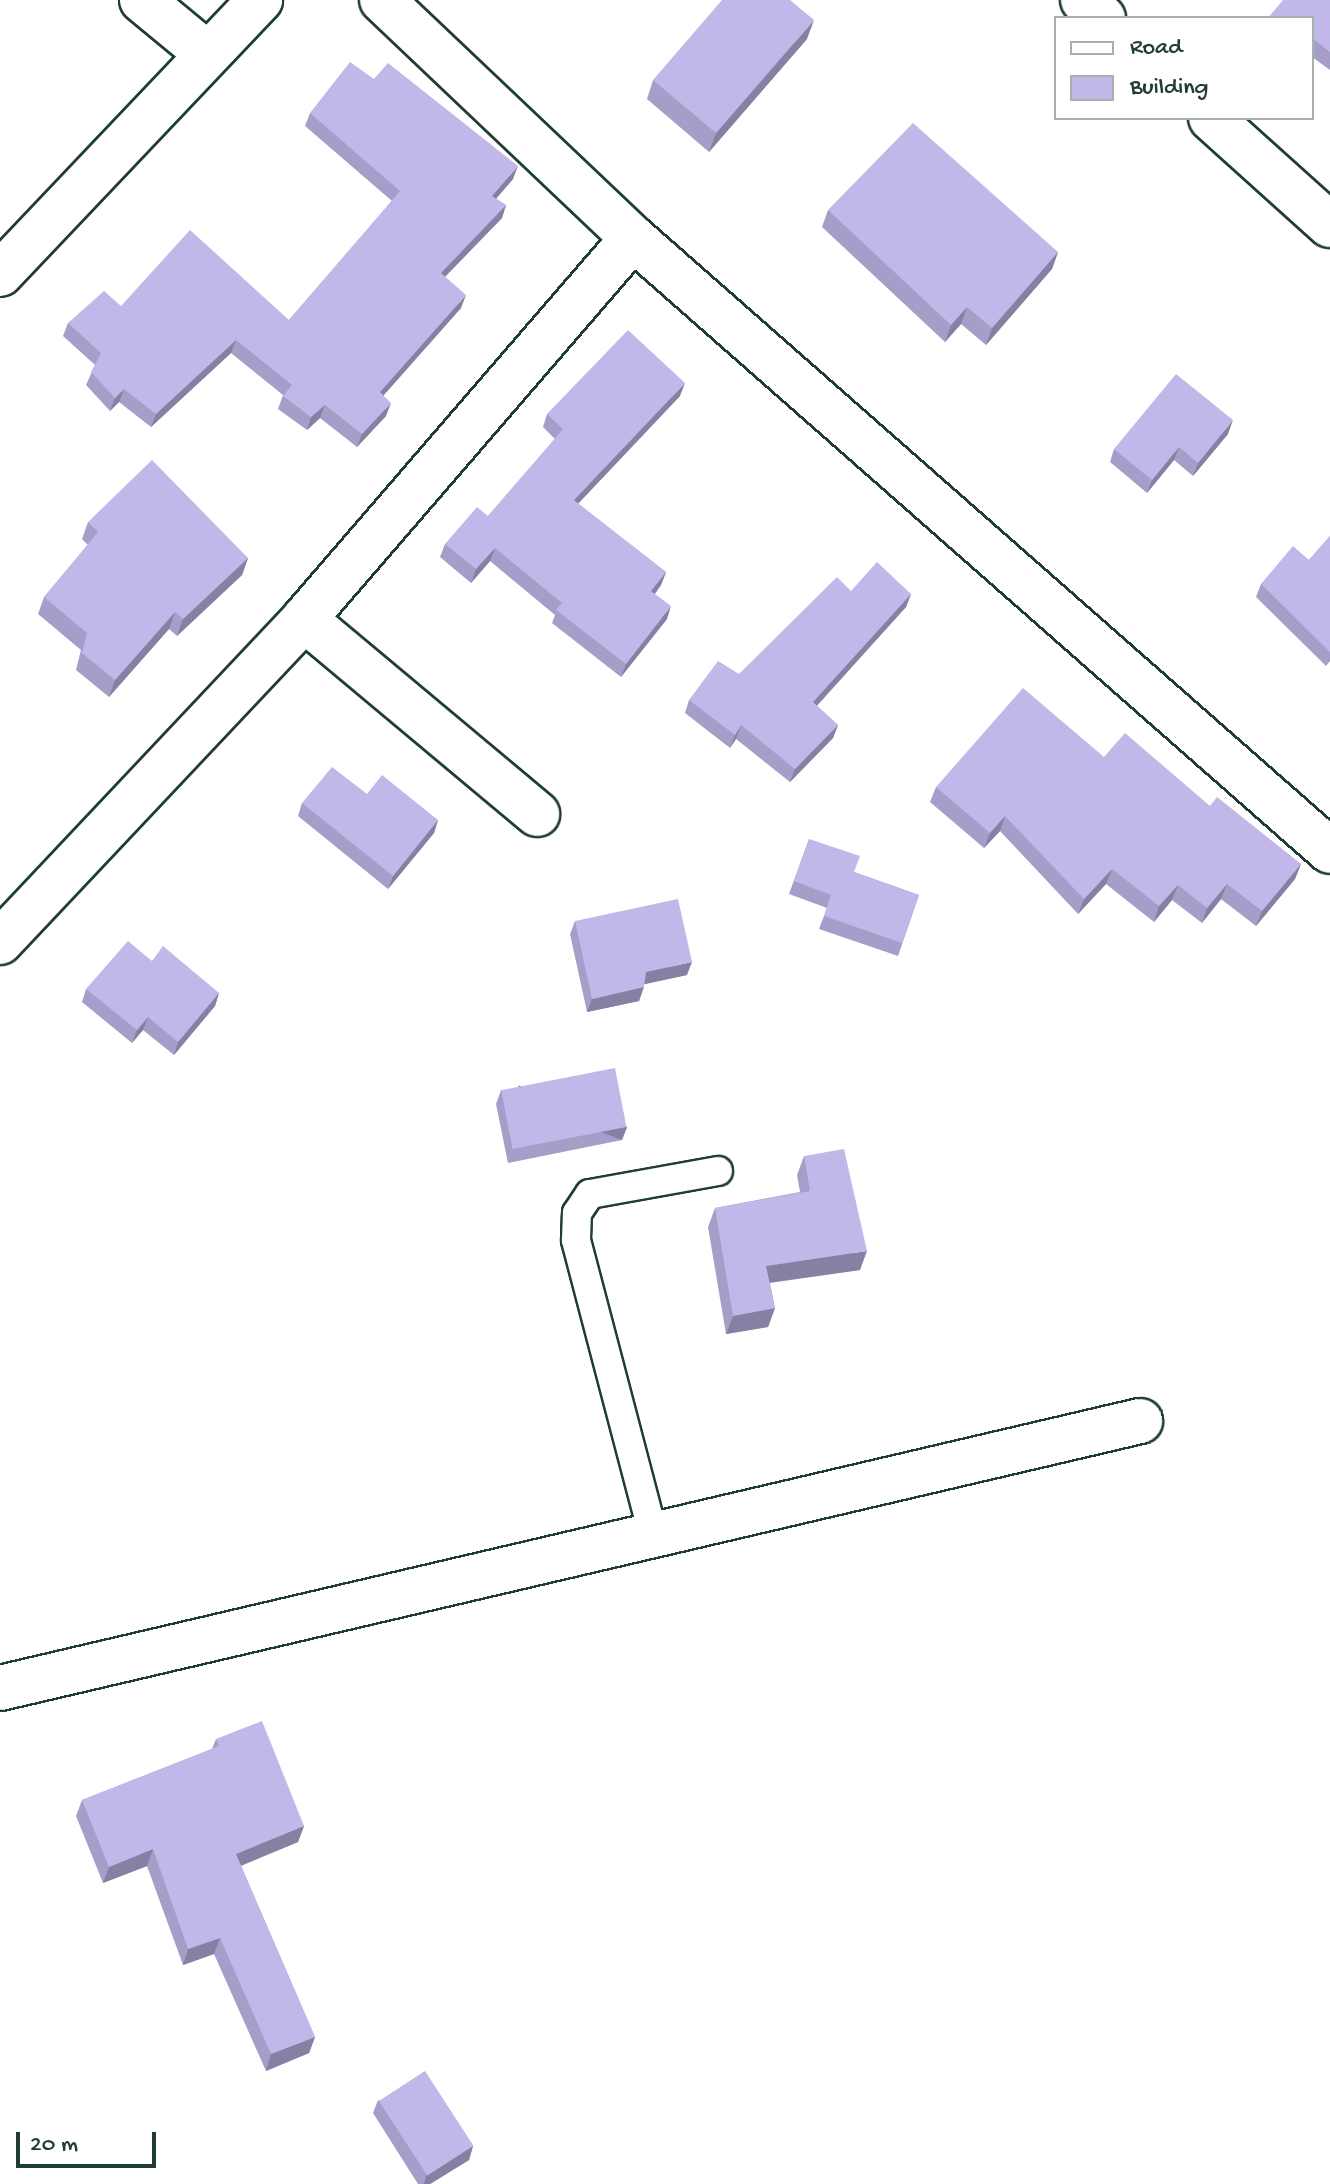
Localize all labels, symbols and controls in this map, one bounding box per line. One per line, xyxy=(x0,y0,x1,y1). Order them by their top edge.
legend xyxy=(1054,16,1314,120)
text: Road xyxy=(1130,34,1182,63)
text: Building xyxy=(1130,74,1208,103)
scale bar xyxy=(20,2116,160,2166)
text: 20 m xyxy=(30,2131,78,2160)

